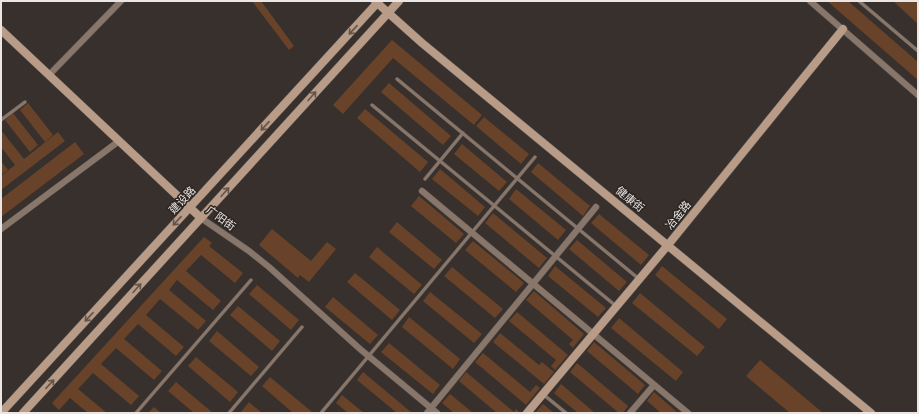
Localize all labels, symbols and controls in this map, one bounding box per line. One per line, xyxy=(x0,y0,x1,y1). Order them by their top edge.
one-way arrow xyxy=(348,25,358,35)
one-way arrow xyxy=(307,91,317,101)
one-way arrow xyxy=(261,120,270,130)
street label: 建设路 xyxy=(166,183,198,217)
street label: 健康街 xyxy=(613,183,647,215)
one-way arrow xyxy=(220,187,229,197)
street label: 冶金路 xyxy=(662,198,694,232)
street label: 广阳街 xyxy=(204,203,238,233)
one-way arrow xyxy=(172,216,182,226)
one-way arrow xyxy=(133,283,142,294)
one-way arrow xyxy=(84,312,94,322)
one-way arrow xyxy=(45,379,54,390)

